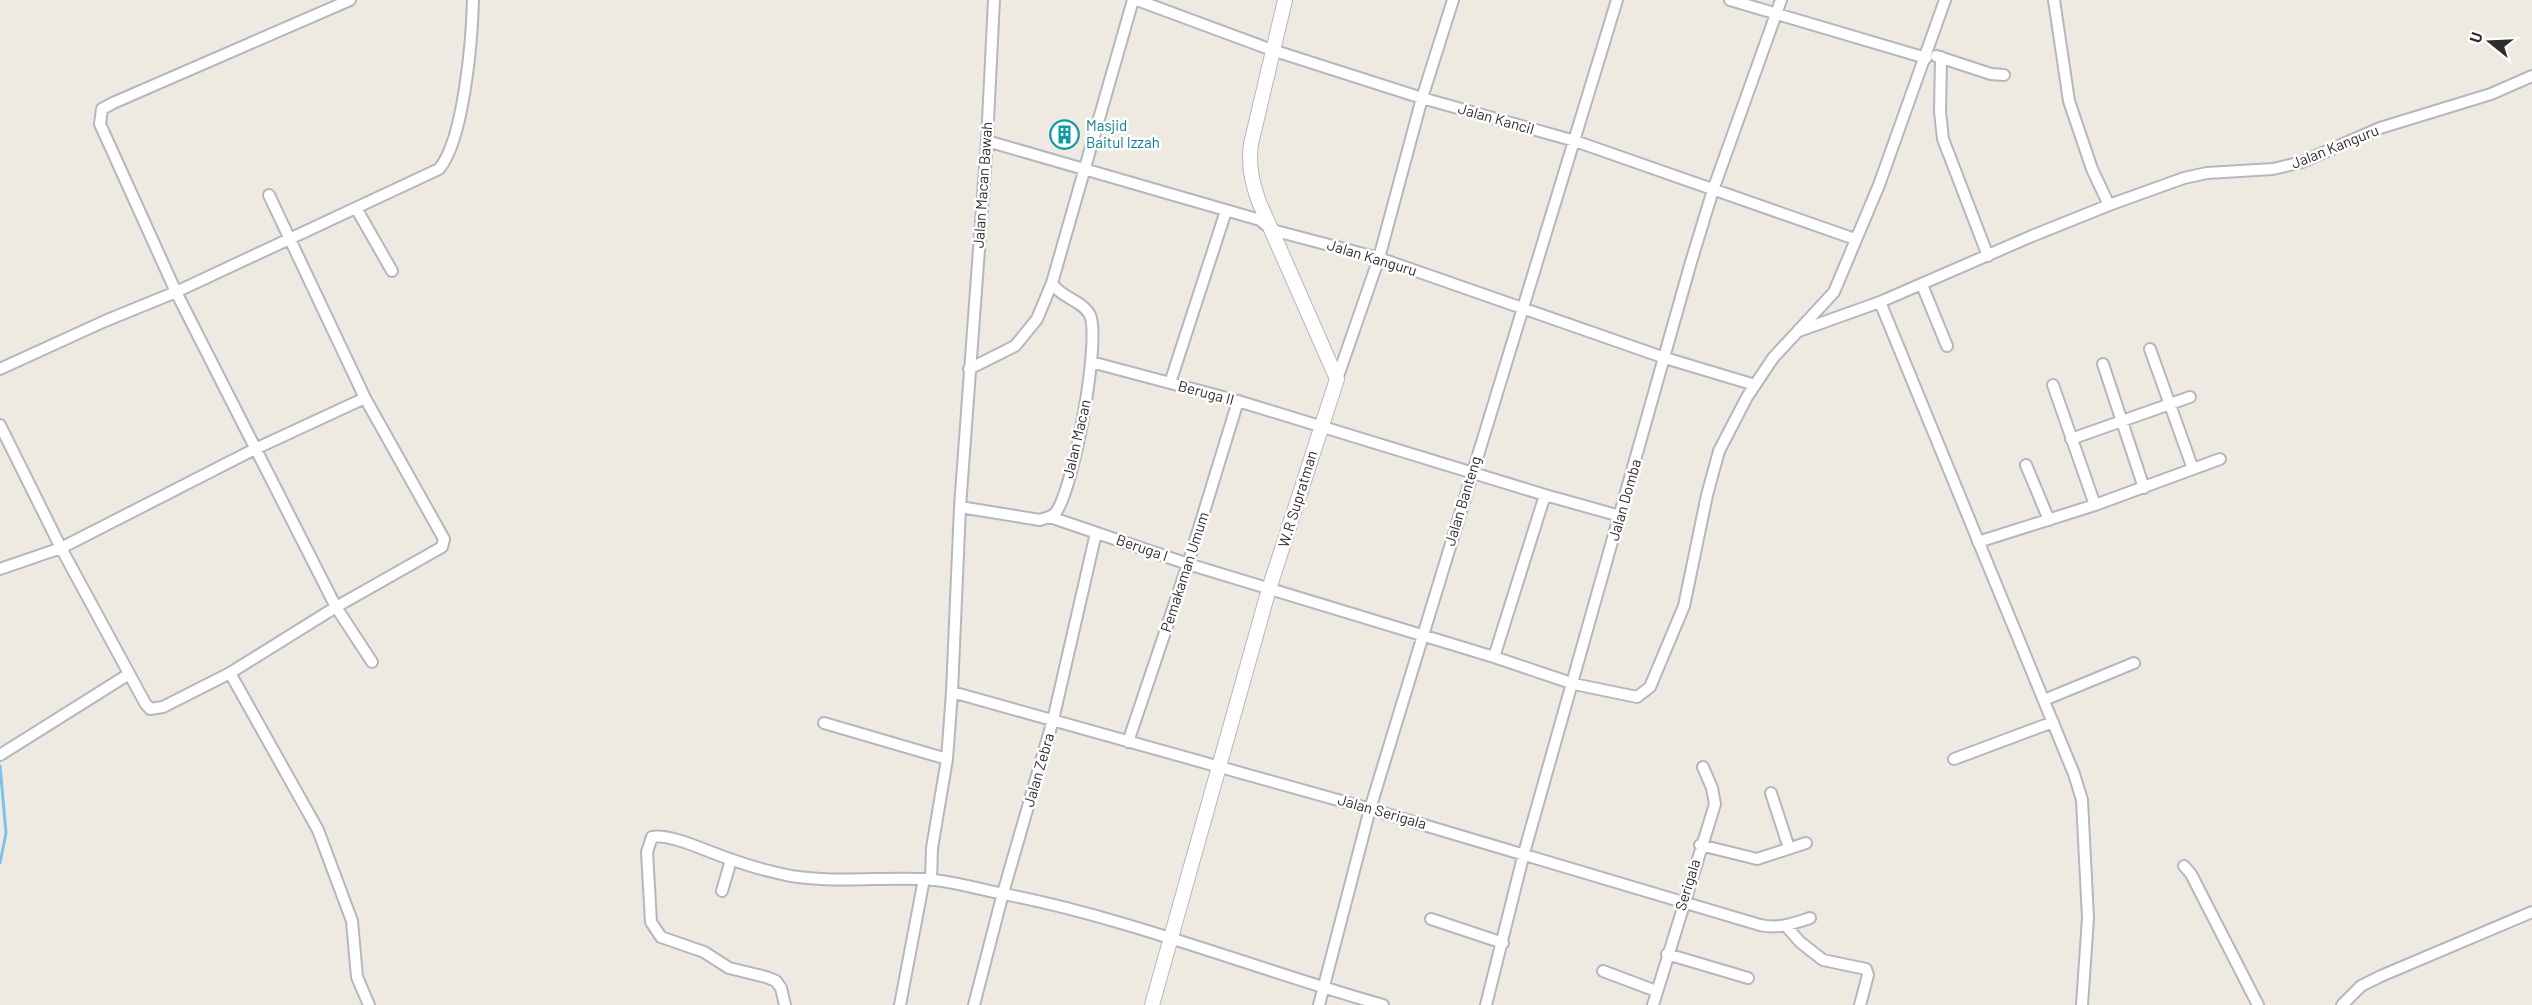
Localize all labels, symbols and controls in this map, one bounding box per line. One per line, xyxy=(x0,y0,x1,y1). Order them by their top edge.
north arrow xyxy=(2460,12,2520,72)
text: U xyxy=(2465,29,2486,45)
street label: Jalan Kancil xyxy=(1456,99,1536,137)
place label: Masjid Baitul Izzah xyxy=(1086,116,1160,151)
building icon: Masjid Baitul Izzah xyxy=(1049,119,1081,151)
street label: Jalan Kanguru xyxy=(2288,120,2381,172)
street label: Jalan Macan Bawah xyxy=(969,121,995,249)
street label: Jalan Kanguru xyxy=(1325,235,1419,279)
street label: Beruga II xyxy=(1176,376,1236,408)
street label: Jalan Macan xyxy=(1058,398,1094,480)
street label: W.R Supratman xyxy=(1274,448,1320,549)
street label: Jalan Banteng xyxy=(1440,454,1484,548)
street label: Jalan Domba xyxy=(1604,457,1644,543)
street label: Pemakaman Umum xyxy=(1156,509,1212,634)
street label: Beruga I xyxy=(1114,530,1171,564)
street label: Jalan Zebra xyxy=(1019,731,1057,809)
street label: Jalan Serigala xyxy=(1336,790,1429,832)
street label: Serigala xyxy=(1671,857,1703,913)

